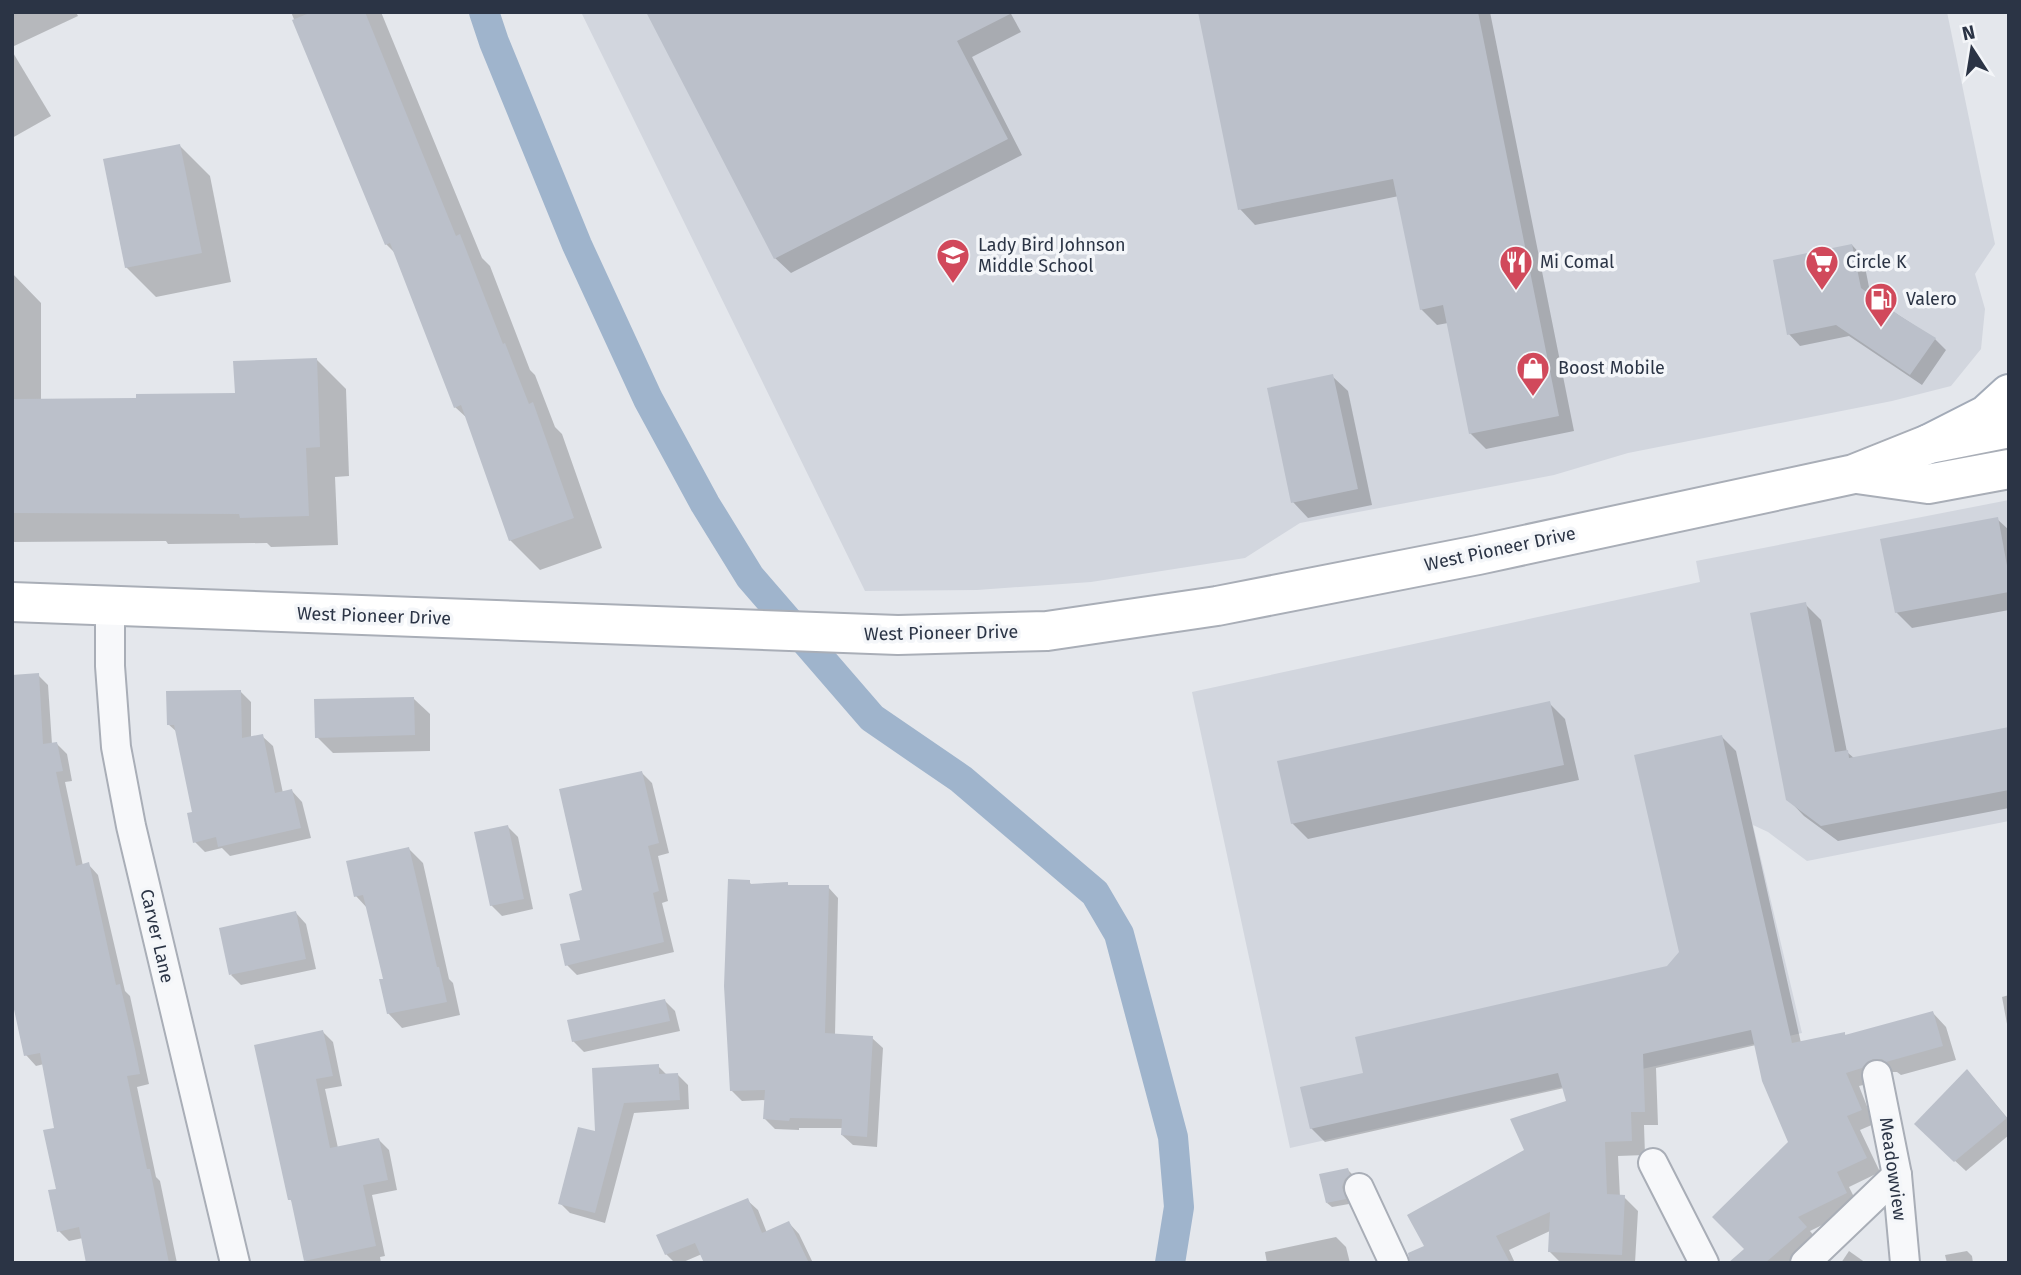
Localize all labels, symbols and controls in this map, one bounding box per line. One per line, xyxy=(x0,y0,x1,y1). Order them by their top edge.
north arrow xyxy=(1937,14,2007,84)
text: N xyxy=(1960,20,1977,45)
place label: Lady Bird Johnson Middle School xyxy=(978,234,1126,277)
school or university icon: Lady Bird Johnson Middle School xyxy=(934,236,972,285)
restaurant icon: Mi Comal xyxy=(1497,243,1535,292)
supermarket icon: Circle K xyxy=(1803,243,1841,292)
place label: Mi Comal xyxy=(1540,251,1614,273)
place label: Circle K xyxy=(1846,251,1907,273)
fuel station icon: Valero xyxy=(1862,280,1900,329)
place label: Valero xyxy=(1906,288,1957,310)
shop icon: Boost Mobile xyxy=(1514,349,1552,398)
place label: Boost Mobile xyxy=(1558,357,1665,379)
street label: West Pioneer Drive xyxy=(1422,522,1578,576)
street label: West Pioneer Drive xyxy=(296,602,452,630)
street label: West Pioneer Drive xyxy=(864,621,1018,645)
street label: Carver Lane xyxy=(135,887,179,985)
street label: Meadowview xyxy=(1875,1116,1911,1222)

